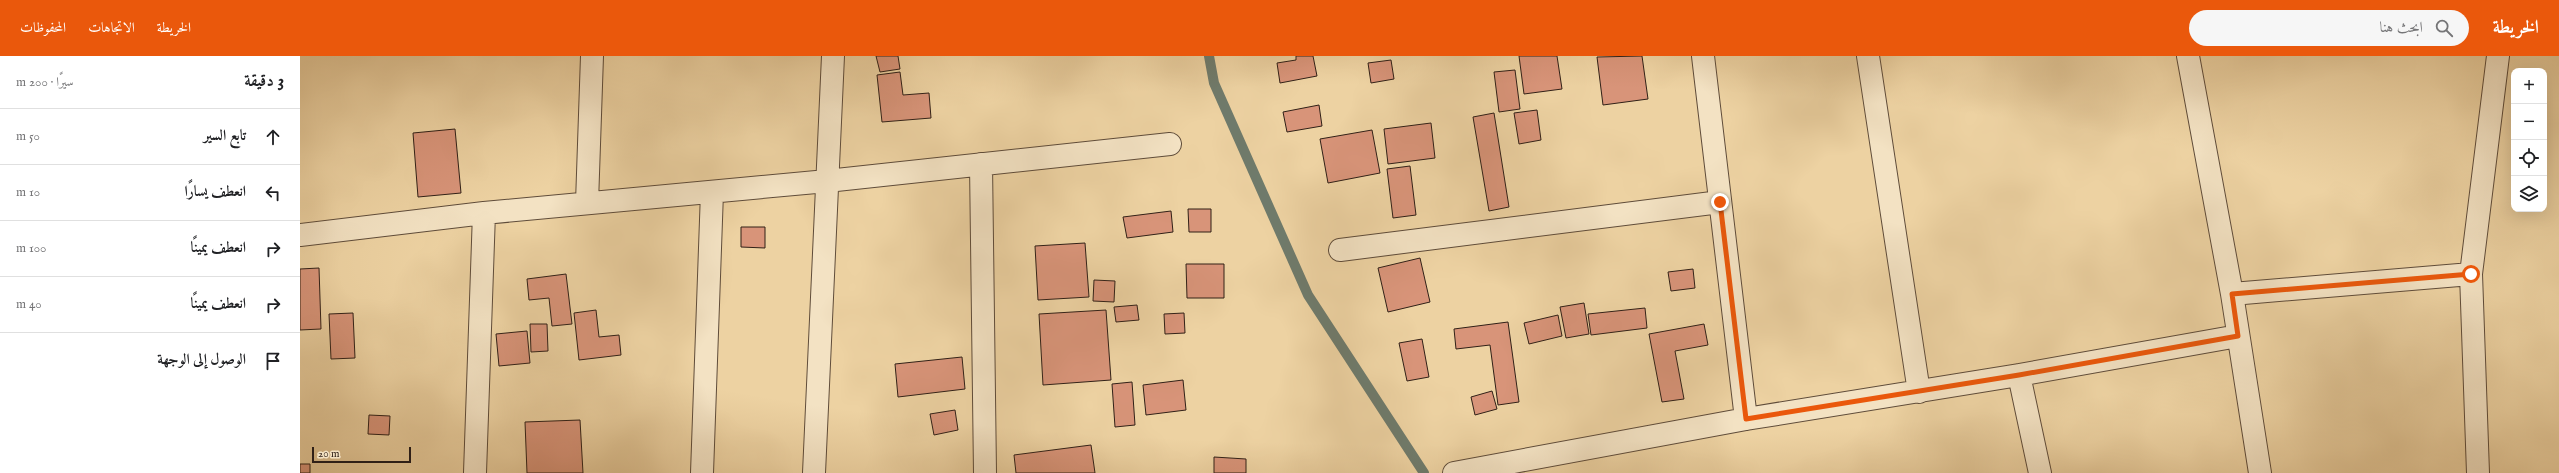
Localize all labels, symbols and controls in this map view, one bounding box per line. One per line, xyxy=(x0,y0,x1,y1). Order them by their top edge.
search box xyxy=(2189,10,2469,46)
text: الخريطة xyxy=(2493,16,2539,40)
icon: search xyxy=(2433,17,2455,39)
text: ابحث هنا xyxy=(2379,18,2423,37)
text: المحفوظات xyxy=(20,19,66,37)
text: الاتجاهات xyxy=(88,19,135,37)
text: الخريطة xyxy=(157,19,191,37)
map controls xyxy=(2511,68,2547,212)
button: + xyxy=(2511,68,2547,104)
text: 3 دقيقة xyxy=(244,71,284,92)
text: سيرًا · 200 m xyxy=(16,74,74,91)
button: − xyxy=(2511,104,2547,140)
text: تابع السير xyxy=(204,126,246,145)
icon: ahead xyxy=(262,126,284,148)
text: 50 m xyxy=(16,128,40,145)
button: locate xyxy=(2511,140,2547,176)
button: layers xyxy=(2511,176,2547,212)
text: انعطف يسارًا xyxy=(184,182,246,201)
icon: left xyxy=(262,182,284,204)
text: 10 m xyxy=(16,184,40,201)
route end xyxy=(1711,193,1729,211)
text: انعطف يمينًا xyxy=(190,238,246,257)
icon: right xyxy=(262,238,284,260)
text: 100 m xyxy=(16,240,46,257)
route start xyxy=(2462,265,2480,283)
text: انعطف يمينًا xyxy=(190,294,246,313)
icon: right xyxy=(262,294,284,316)
text: 40 m xyxy=(16,296,42,313)
text: الوصول إلى الوجهة xyxy=(157,350,246,369)
icon: arrive xyxy=(262,350,284,372)
scale bar xyxy=(312,445,411,464)
text: 20 m xyxy=(318,447,339,461)

